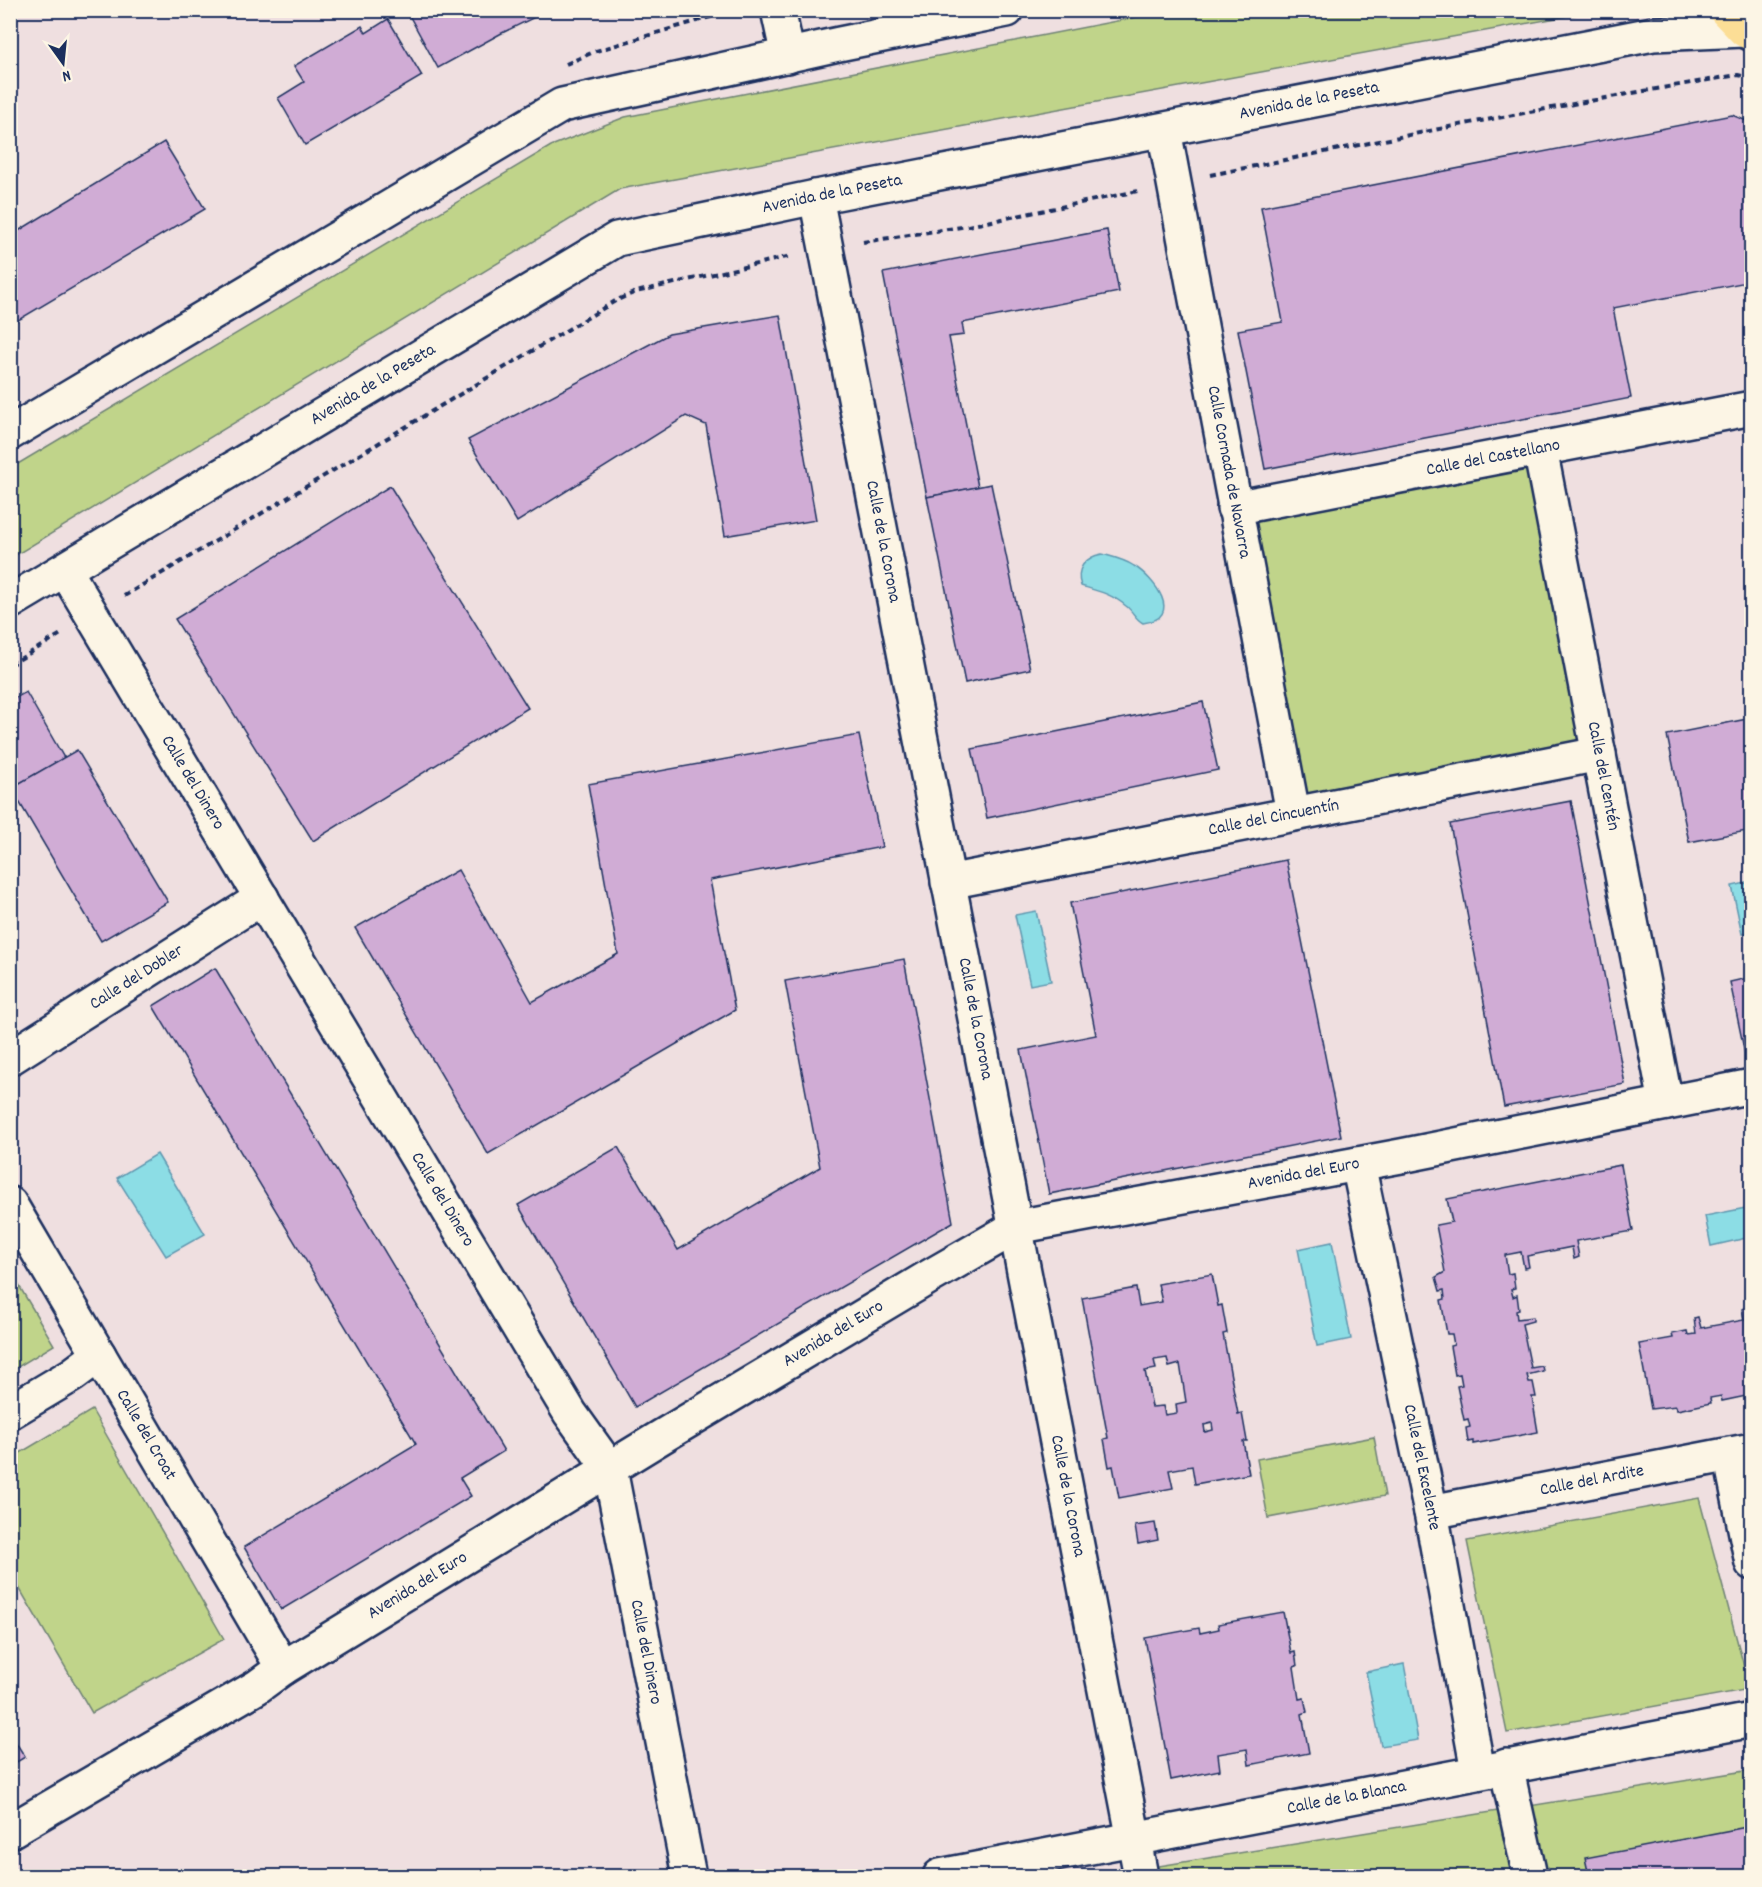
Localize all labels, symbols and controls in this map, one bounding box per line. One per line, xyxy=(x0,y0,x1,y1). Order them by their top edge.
north arrow xyxy=(33,33,93,93)
text: N xyxy=(59,63,73,87)
street label: Avenida de la Peseta xyxy=(1237,75,1382,127)
street label: Avenida de la Peseta xyxy=(760,168,905,221)
street label: Avenida de la Peseta xyxy=(306,337,441,432)
street label: Calle Cornada de Navarra xyxy=(1200,384,1257,561)
street label: Calle del Castellano xyxy=(1424,433,1562,483)
street label: Calle de la Corona xyxy=(859,478,907,605)
street label: Calle del Centén xyxy=(1580,719,1626,833)
street label: Calle del Dinero xyxy=(154,731,230,835)
street label: Calle del Cincuentín xyxy=(1206,793,1341,843)
street label: Calle del Dobler xyxy=(85,938,189,1017)
street label: Calle de la Corona xyxy=(951,956,999,1082)
street label: Calle del Dinero xyxy=(404,1148,480,1252)
street label: Avenida del Euro xyxy=(1246,1151,1362,1197)
street label: Avenida del Euro xyxy=(778,1294,889,1374)
street label: Calle del Croat xyxy=(109,1385,183,1485)
street label: Calle del Excelente xyxy=(1396,1402,1447,1532)
street label: Calle de la Corona xyxy=(1043,1433,1092,1560)
street label: Calle del Ardite xyxy=(1538,1459,1646,1503)
street label: Avenida del Euro xyxy=(363,1545,473,1626)
street label: Calle del Dinero xyxy=(623,1597,668,1707)
street label: Calle de la Blanca xyxy=(1285,1774,1409,1822)

